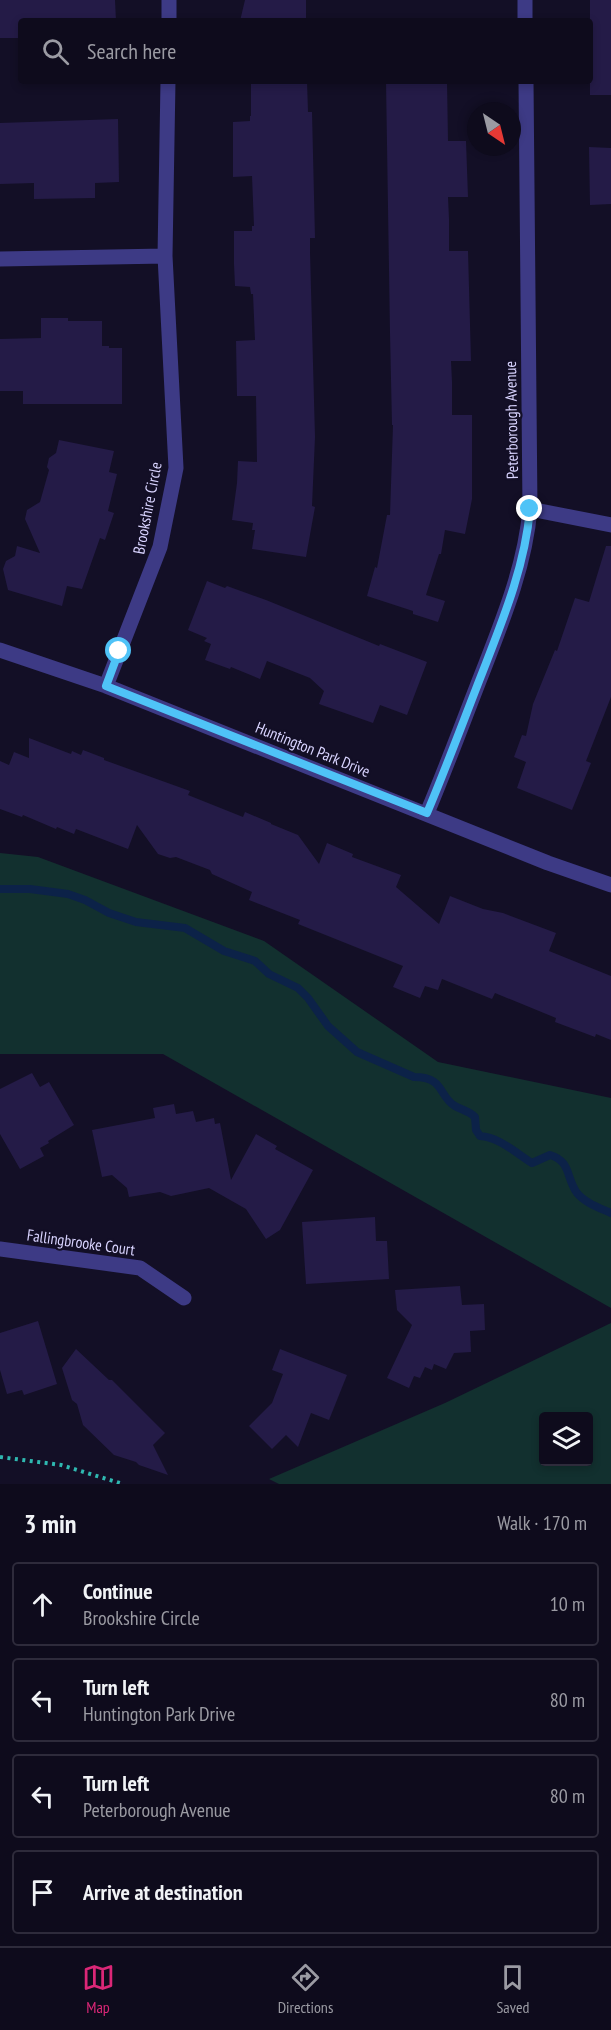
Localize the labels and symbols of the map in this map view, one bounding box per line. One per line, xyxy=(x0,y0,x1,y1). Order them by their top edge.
north arrow xyxy=(467,102,521,156)
street label: Peterborough Avenue xyxy=(500,361,522,479)
street label: Brookshire Circle xyxy=(128,460,166,556)
route end xyxy=(516,495,542,521)
route start xyxy=(105,637,131,663)
street label: Huntington Park Drive xyxy=(253,717,373,781)
street label: Fallingbrooke Court xyxy=(26,1225,137,1260)

